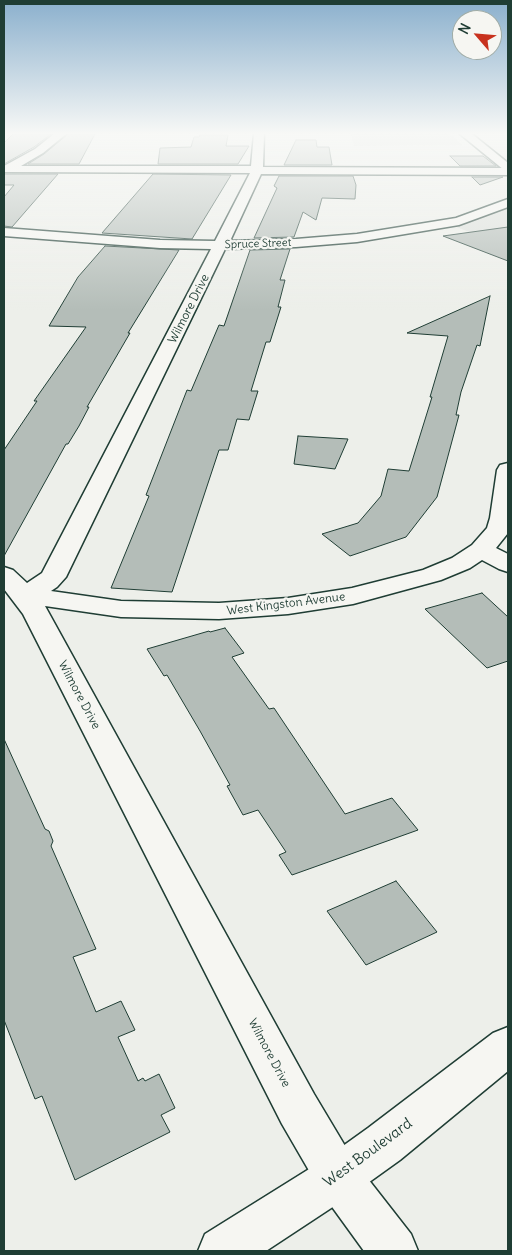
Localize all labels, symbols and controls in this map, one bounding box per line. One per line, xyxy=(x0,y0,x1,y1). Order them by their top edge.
north arrow xyxy=(452,10,502,60)
text: N xyxy=(454,20,475,37)
street label: Spruce Street xyxy=(225,236,291,252)
street label: Wilmore Drive xyxy=(165,272,213,346)
street label: West Kingston Avenue xyxy=(226,590,346,618)
street label: Wilmore Drive xyxy=(55,658,103,732)
street label: Wilmore Drive xyxy=(245,1016,293,1090)
street label: West Boulevard xyxy=(320,1115,416,1191)

